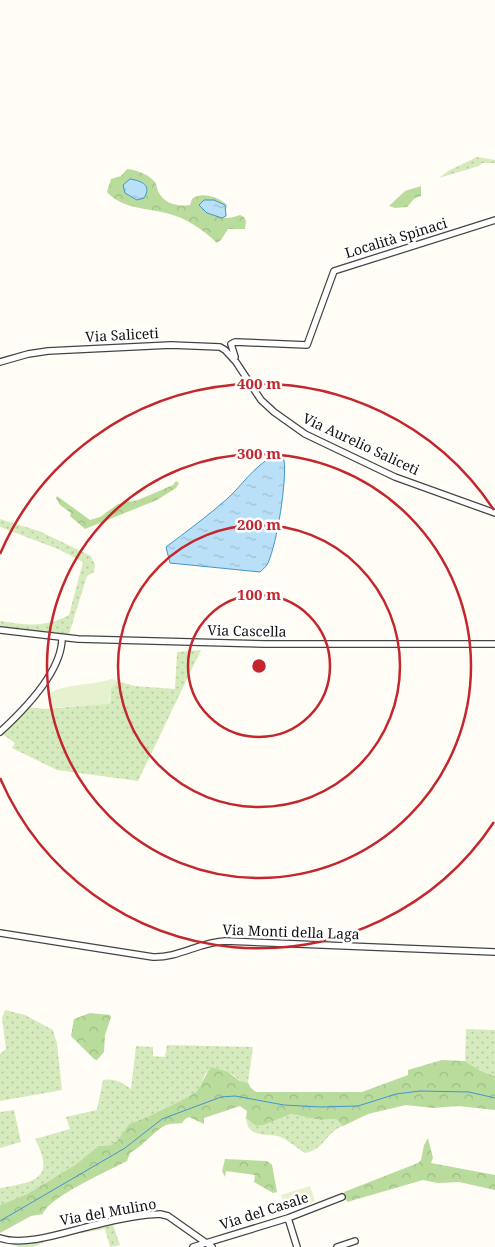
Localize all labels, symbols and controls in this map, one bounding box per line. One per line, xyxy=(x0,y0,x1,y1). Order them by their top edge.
street label: Località Spinaci xyxy=(342,213,450,262)
street label: Via Saliceti xyxy=(85,323,160,346)
text: 400 m xyxy=(237,373,281,393)
street label: Via Aurelio Saliceti xyxy=(300,408,423,479)
text: 300 m xyxy=(237,443,281,463)
text: 200 m xyxy=(237,514,281,534)
text: 100 m xyxy=(237,584,281,604)
street label: Via Cascella xyxy=(207,620,287,641)
centre of rings xyxy=(250,657,268,675)
street label: Via Monti della Laga xyxy=(222,920,360,943)
street label: Via del Casale xyxy=(217,1187,311,1234)
street label: Via del Mulino xyxy=(58,1194,158,1229)

